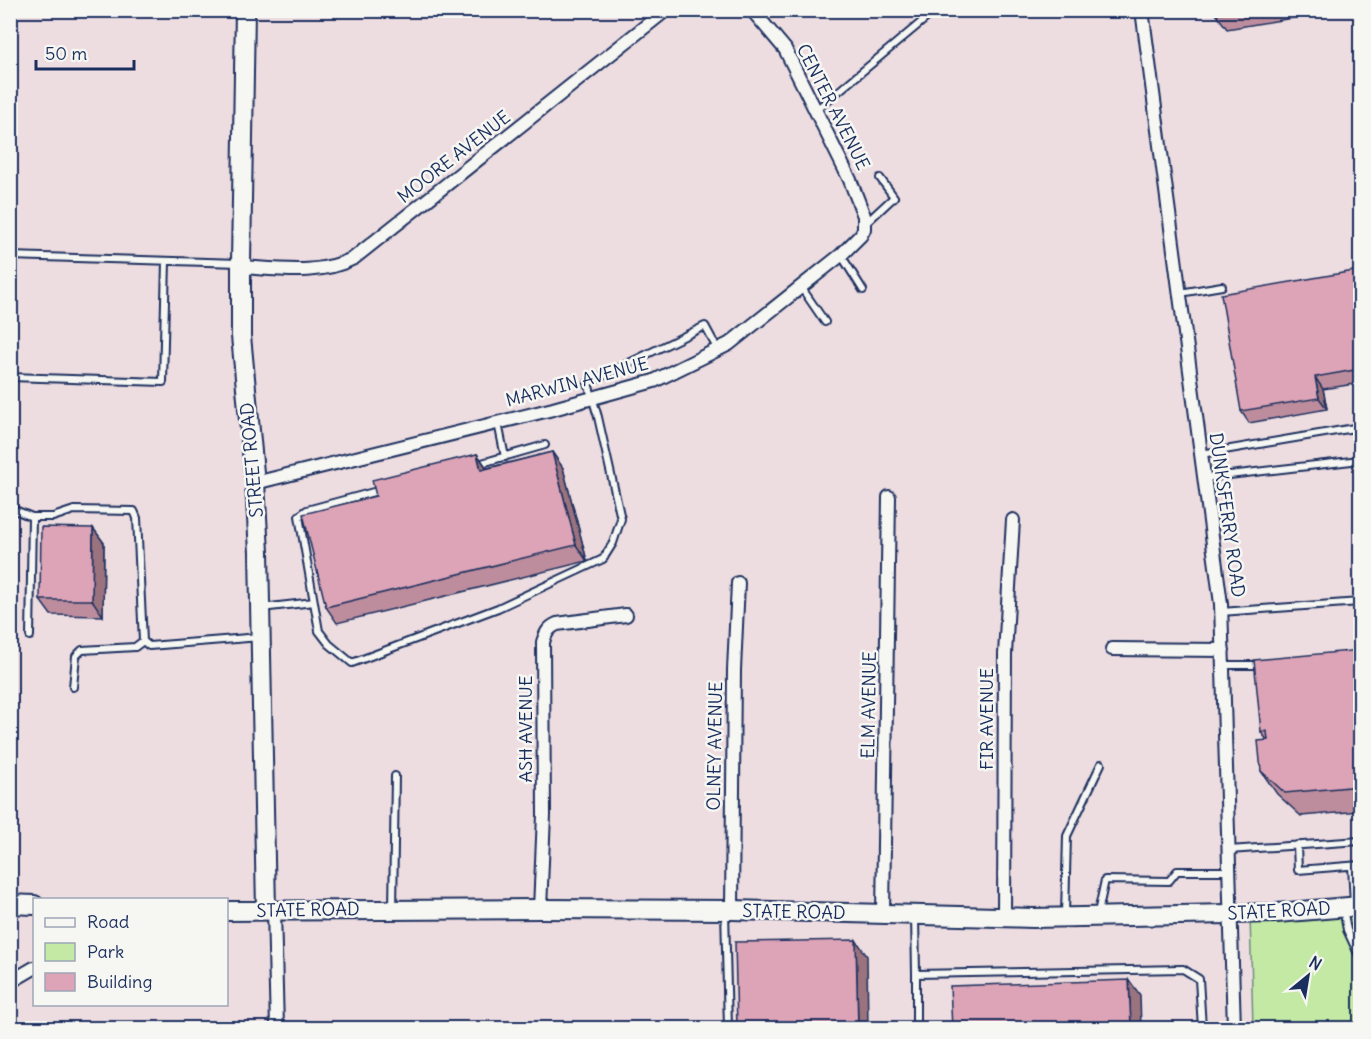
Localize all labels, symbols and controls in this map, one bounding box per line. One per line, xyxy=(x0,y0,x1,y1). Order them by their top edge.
scale bar xyxy=(36,33,134,71)
street label: CENTER AVENUE xyxy=(792,40,875,174)
text: 50 m xyxy=(45,42,87,65)
street label: MOORE AVENUE xyxy=(393,105,515,208)
street label: MARWIN AVENUE xyxy=(503,351,651,412)
street label: STREET ROAD xyxy=(235,402,268,518)
street label: DUNKSFERRY ROAD xyxy=(1205,431,1250,599)
street label: ELM AVENUE xyxy=(856,651,881,759)
street label: FIR AVENUE xyxy=(975,668,998,770)
street label: ASH AVENUE xyxy=(514,676,537,782)
street label: OLNEY AVENUE xyxy=(702,681,727,811)
street label: STATE ROAD xyxy=(1227,896,1331,925)
street label: STATE ROAD xyxy=(256,897,360,922)
legend xyxy=(33,898,228,1006)
street label: STATE ROAD xyxy=(742,899,846,924)
text: Road xyxy=(87,910,130,933)
text: Park xyxy=(87,940,124,963)
north arrow xyxy=(1278,946,1338,1006)
text: N xyxy=(1306,952,1325,974)
text: Building xyxy=(87,970,152,993)

